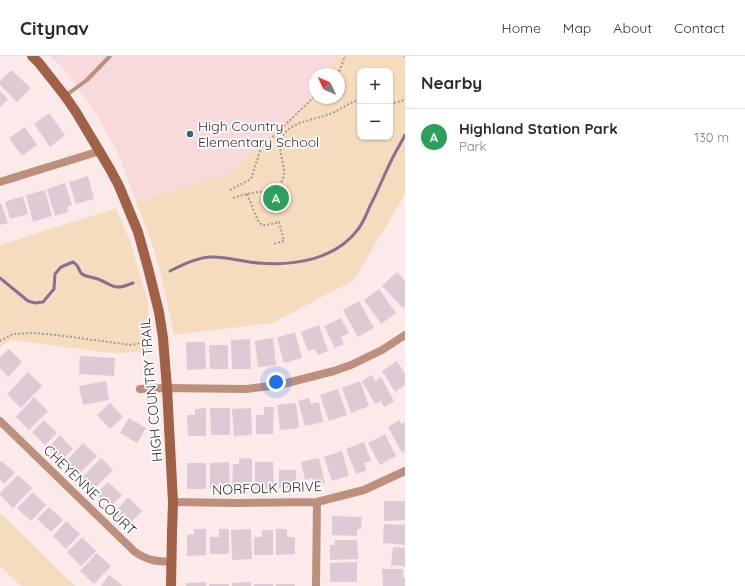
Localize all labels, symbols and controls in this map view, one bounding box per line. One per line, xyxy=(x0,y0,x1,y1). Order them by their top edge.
text: Citynav xyxy=(20,16,89,40)
text: Home xyxy=(502,19,541,37)
text: Map xyxy=(563,19,591,37)
text: About xyxy=(613,19,652,37)
text: Contact xyxy=(674,19,725,37)
north arrow xyxy=(309,68,345,104)
map controls xyxy=(357,68,393,140)
button: + xyxy=(357,68,393,104)
text: Nearby xyxy=(421,72,482,93)
button: − xyxy=(357,104,393,140)
place label: High Country Elementary School xyxy=(198,117,319,151)
text: Highland Station Park xyxy=(459,119,618,138)
marker: High Country Elementary School xyxy=(185,129,195,139)
text: A xyxy=(430,129,438,145)
text: 130 m xyxy=(694,129,729,145)
text: Park xyxy=(459,138,487,154)
pin: A xyxy=(263,183,289,213)
street label: HIGH COUNTRY TRAIL xyxy=(136,317,166,463)
your location xyxy=(266,372,286,392)
street label: CHEYENNE COURT xyxy=(40,441,140,539)
street label: NORFOLK DRIVE xyxy=(212,477,322,499)

